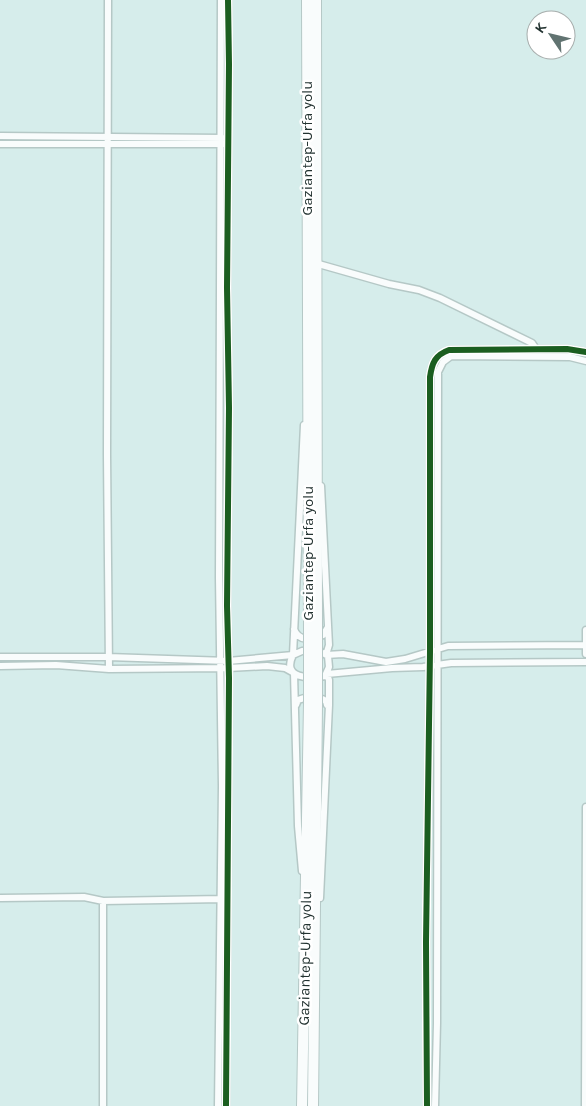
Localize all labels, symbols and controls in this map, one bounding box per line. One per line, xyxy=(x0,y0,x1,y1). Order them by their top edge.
north arrow xyxy=(526,10,576,60)
text: K xyxy=(531,19,551,36)
street label: Gaziantep-Urfa yolu xyxy=(298,81,316,215)
street label: Gaziantep-Urfa yolu xyxy=(299,486,317,620)
street label: Gaziantep-Urfa yolu xyxy=(295,890,315,1026)

